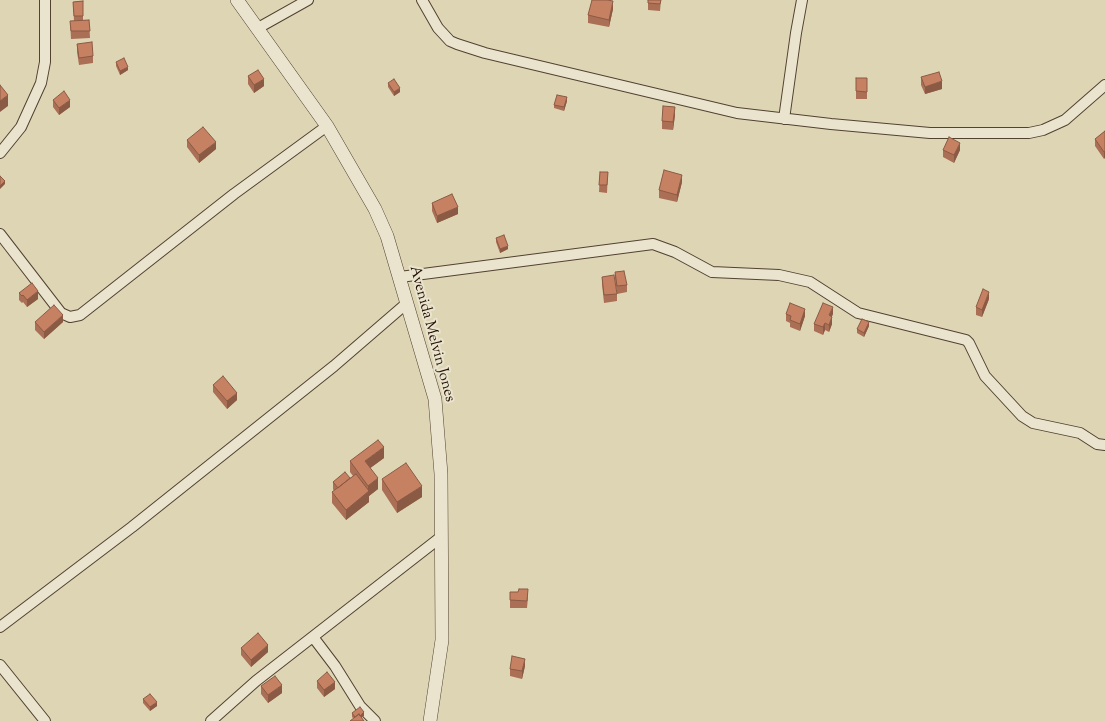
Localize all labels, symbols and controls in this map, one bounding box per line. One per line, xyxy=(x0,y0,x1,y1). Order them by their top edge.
street label: Avenida Melvin Jones xyxy=(404,264,458,404)

